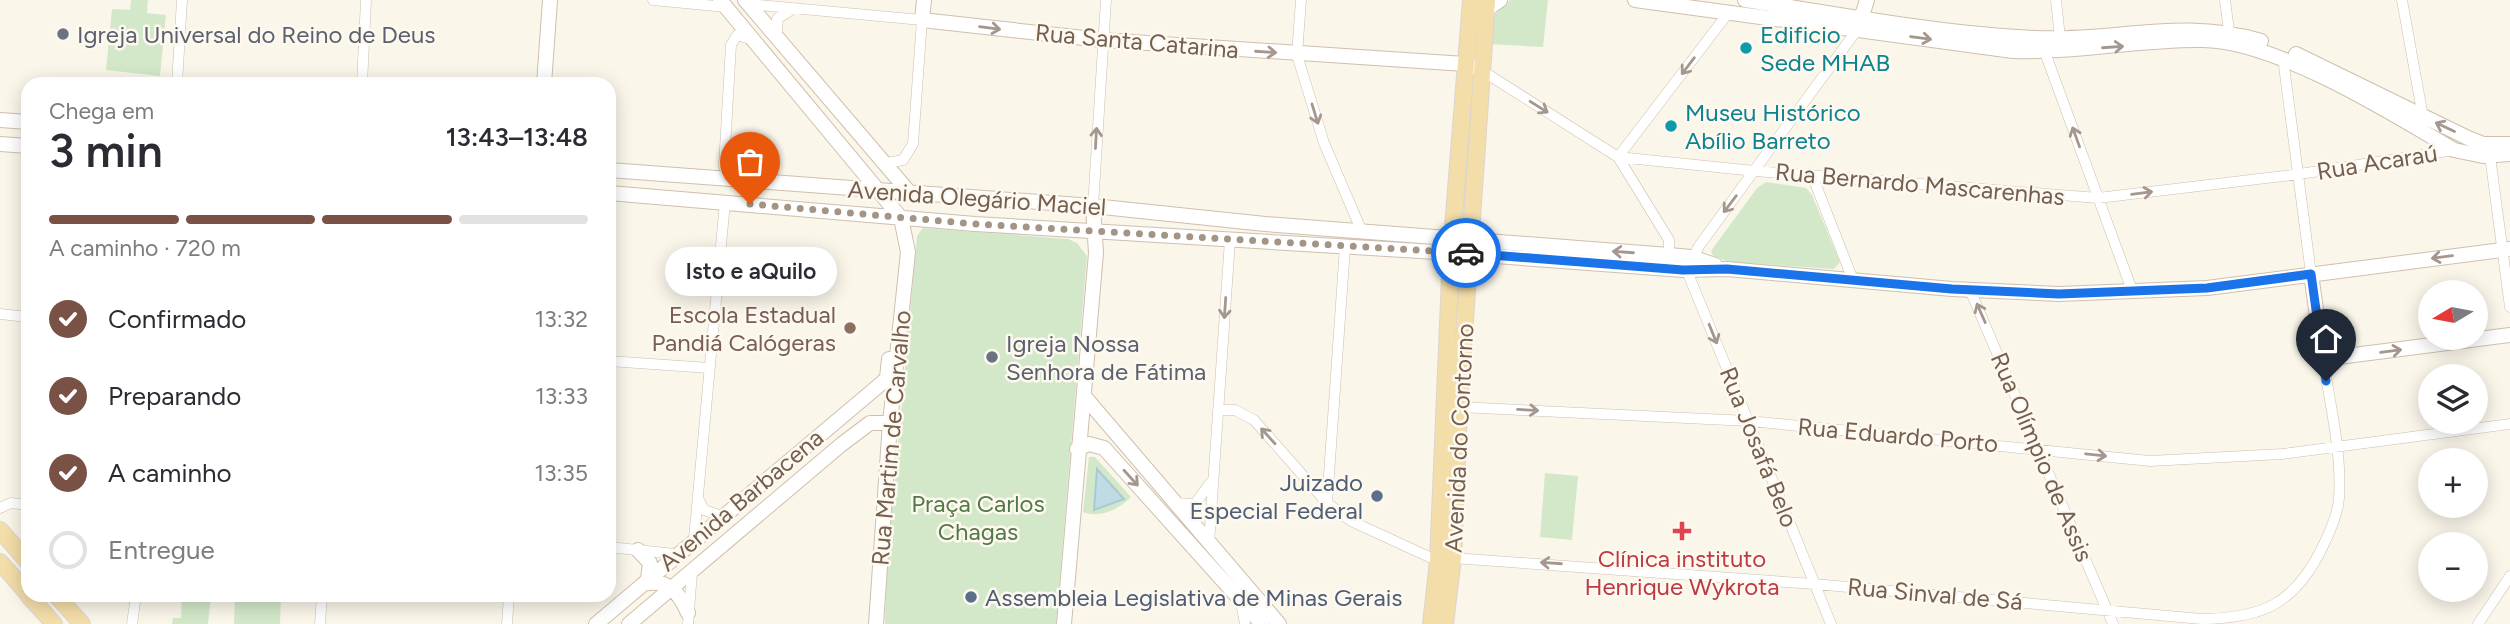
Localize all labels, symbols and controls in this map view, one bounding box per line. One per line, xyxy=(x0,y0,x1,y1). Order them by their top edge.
street label: Rua Santa Catarina xyxy=(1034,18,1240,64)
place label: Igreja Universal do Reino de Deus xyxy=(77,20,436,49)
place label: Edificio Sede MHAB xyxy=(1760,20,1890,77)
one-way arrow xyxy=(978,21,1001,34)
marker: Igreja Universal do Reino de Deus xyxy=(55,26,71,42)
one-way arrow xyxy=(1909,32,1932,45)
marker: Edificio Sede MHAB xyxy=(1738,40,1754,56)
one-way arrow xyxy=(2102,40,2124,53)
one-way arrow xyxy=(1254,46,1277,59)
one-way arrow xyxy=(1680,56,1695,75)
text: Chega em xyxy=(49,97,154,125)
place label: Museu Histórico Abílio Barreto xyxy=(1685,98,1861,155)
one-way arrow xyxy=(1529,99,1548,114)
one-way arrow xyxy=(1309,103,1322,125)
marker: Museu Histórico Abílio Barreto xyxy=(1663,118,1679,134)
one-way arrow xyxy=(2435,120,2457,133)
text: 13:43–13:48 xyxy=(446,121,588,153)
text: 3 min xyxy=(49,123,163,179)
one-way arrow xyxy=(1090,126,1103,149)
one-way arrow xyxy=(2069,126,2081,148)
pin xyxy=(720,132,780,204)
street label: Rua Acaraú xyxy=(2315,138,2439,186)
icon: bag xyxy=(731,143,769,181)
street label: Rua Bernardo Mascarenhas xyxy=(1774,157,2066,211)
street label: Avenida Olegário Maciel xyxy=(847,175,1107,221)
one-way arrow xyxy=(2130,186,2153,199)
one-way arrow xyxy=(1723,194,1738,213)
courier xyxy=(1431,218,1501,288)
text: A caminho · 720 m xyxy=(49,234,241,262)
icon: car xyxy=(1447,234,1485,272)
one-way arrow xyxy=(1612,245,1635,258)
callout: Isto e aQuilo xyxy=(664,246,836,295)
one-way arrow xyxy=(2431,251,2454,264)
text: Isto e aQuilo xyxy=(686,257,816,285)
north arrow xyxy=(2418,280,2488,350)
map controls xyxy=(2418,280,2488,602)
one-way arrow xyxy=(1219,297,1232,320)
icon: check xyxy=(49,300,87,338)
place label: Escola Estadual Pandiá Calógeras xyxy=(651,300,836,357)
text: Confirmado xyxy=(108,303,246,335)
one-way arrow xyxy=(1973,303,1986,325)
text: 13:32 xyxy=(535,305,588,333)
street label: Rua Martim de Carvalho xyxy=(865,309,917,567)
pin xyxy=(2296,309,2356,381)
marker: Escola Estadual Pandiá Calógeras xyxy=(842,320,858,336)
icon: home xyxy=(2307,320,2345,358)
one-way arrow xyxy=(1707,322,1720,344)
street label: Avenida do Contorno xyxy=(1439,323,1479,553)
place label: Igreja Nossa Senhora de Fátima xyxy=(1006,329,1206,386)
one-way arrow xyxy=(2379,344,2402,357)
street label: Rua Olímpio de Assis xyxy=(1985,348,2099,566)
marker: Igreja Nossa Senhora de Fátima xyxy=(984,349,1000,365)
street label: Rua Josafá Belo xyxy=(1714,363,1804,531)
button: layers xyxy=(2418,364,2488,434)
icon: check xyxy=(49,377,87,415)
text: Preparando xyxy=(108,380,241,412)
text: 13:33 xyxy=(535,382,588,410)
one-way arrow xyxy=(1516,404,1538,417)
street label: Rua Eduardo Porto xyxy=(1797,412,1999,458)
street label: Avenida Barbacena xyxy=(653,423,829,577)
one-way arrow xyxy=(1260,427,1276,445)
button: + xyxy=(2418,448,2488,518)
one-way arrow xyxy=(2084,449,2107,462)
icon: check xyxy=(49,454,87,492)
text: A caminho xyxy=(108,457,232,489)
text: 13:35 xyxy=(534,459,588,487)
place label: Juizado Especial Federal xyxy=(1190,468,1363,525)
one-way arrow xyxy=(1122,469,1138,487)
marker: Juizado Especial Federal xyxy=(1369,488,1385,504)
park label: Praça Carlos Chagas xyxy=(911,489,1045,546)
marker: Clínica instituto Henrique Wykrota xyxy=(1672,521,1692,541)
button: − xyxy=(2418,532,2488,602)
text: Entregue xyxy=(108,534,215,566)
place label: Clínica instituto Henrique Wykrota xyxy=(1584,544,1780,601)
one-way arrow xyxy=(1540,556,1563,569)
street label: Rua Sinval de Sá xyxy=(1846,572,2024,616)
place label: Assembleia Legislativa de Minas Gerais xyxy=(985,583,1402,612)
marker: Assembleia Legislativa de Minas Gerais xyxy=(963,589,979,605)

